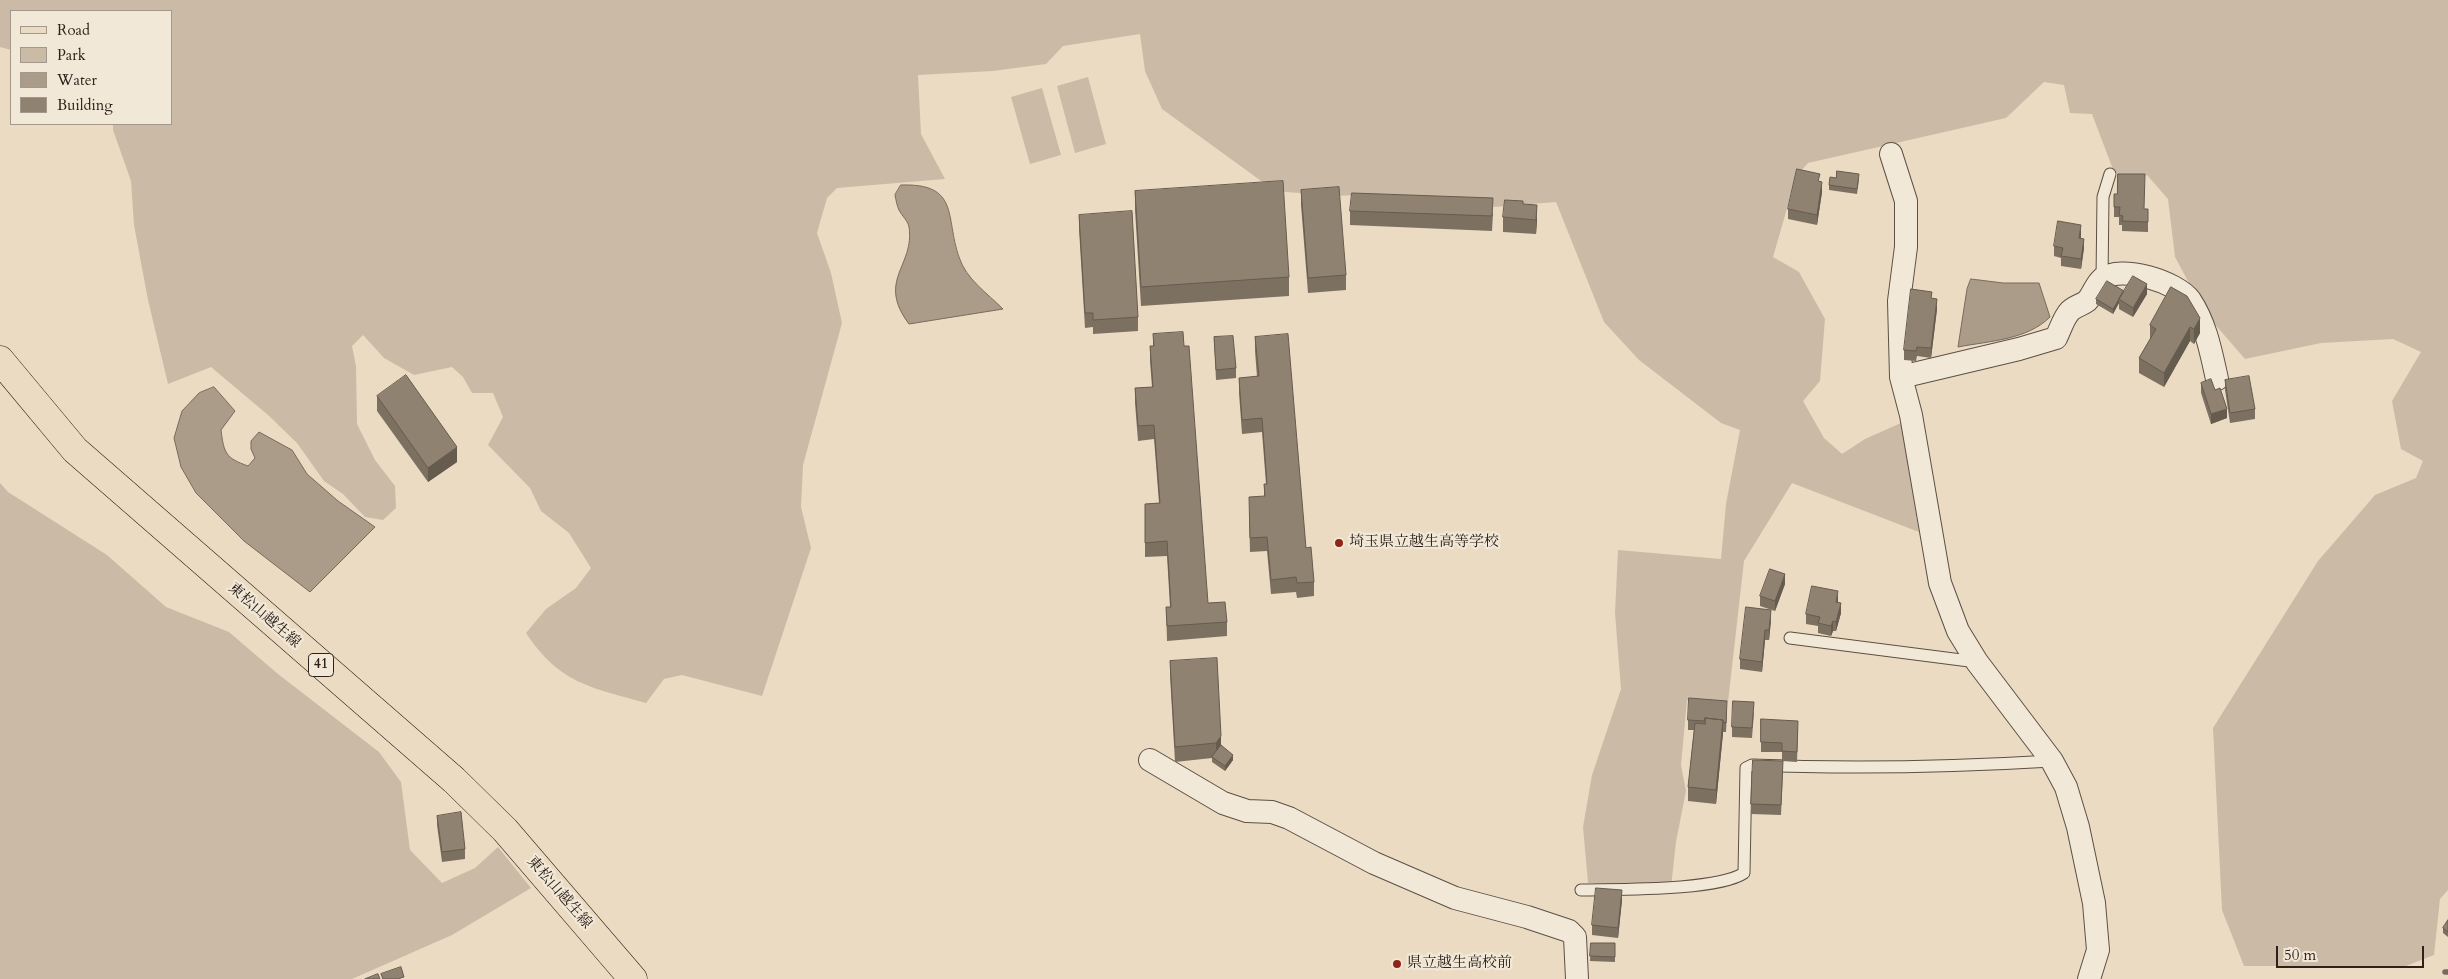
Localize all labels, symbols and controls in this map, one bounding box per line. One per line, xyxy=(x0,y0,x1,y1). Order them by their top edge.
legend xyxy=(10,10,172,125)
text: Road xyxy=(57,20,90,40)
text: Park xyxy=(57,45,86,65)
text: Water xyxy=(57,70,97,90)
text: Building xyxy=(57,95,113,115)
place label: 埼玉県立越生高等学校 xyxy=(1349,534,1499,552)
marker: 埼玉県立越生高等学校 xyxy=(1333,537,1345,549)
street label: 東松山越生線 xyxy=(224,580,304,652)
road number: 41 xyxy=(308,654,334,676)
street label: 東松山越生線 xyxy=(523,853,595,933)
scale bar xyxy=(2278,936,2426,968)
text: 50 m xyxy=(2284,945,2316,965)
place label: 県立越生高校前 xyxy=(1407,955,1512,973)
marker: 県立越生高校前 xyxy=(1391,958,1403,970)

